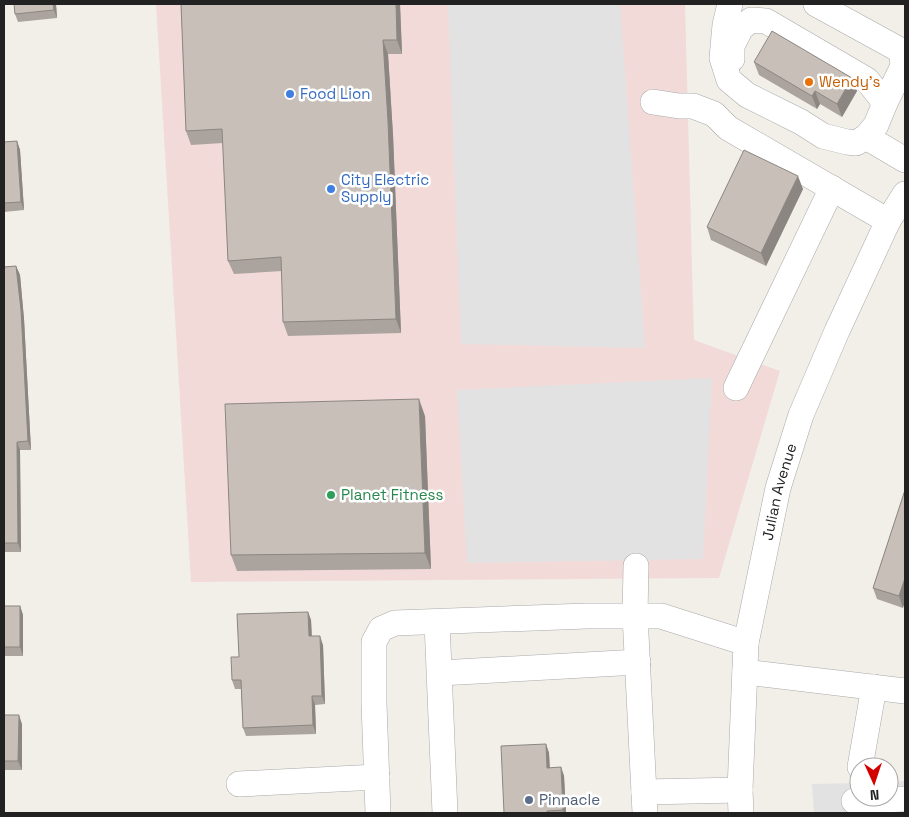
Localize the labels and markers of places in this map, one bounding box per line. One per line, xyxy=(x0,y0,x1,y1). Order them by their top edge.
place label: Wendy's xyxy=(819,72,881,91)
marker: Wendy's xyxy=(803,76,815,88)
place label: Food Lion xyxy=(300,84,370,103)
marker: Food Lion xyxy=(284,88,296,100)
place label: City Electric Supply xyxy=(341,170,429,206)
marker: City Electric Supply xyxy=(325,183,337,195)
place label: Planet Fitness xyxy=(341,485,444,504)
marker: Planet Fitness xyxy=(325,489,337,501)
place label: Pinnacle xyxy=(539,790,600,809)
marker: Pinnacle xyxy=(523,794,535,806)

